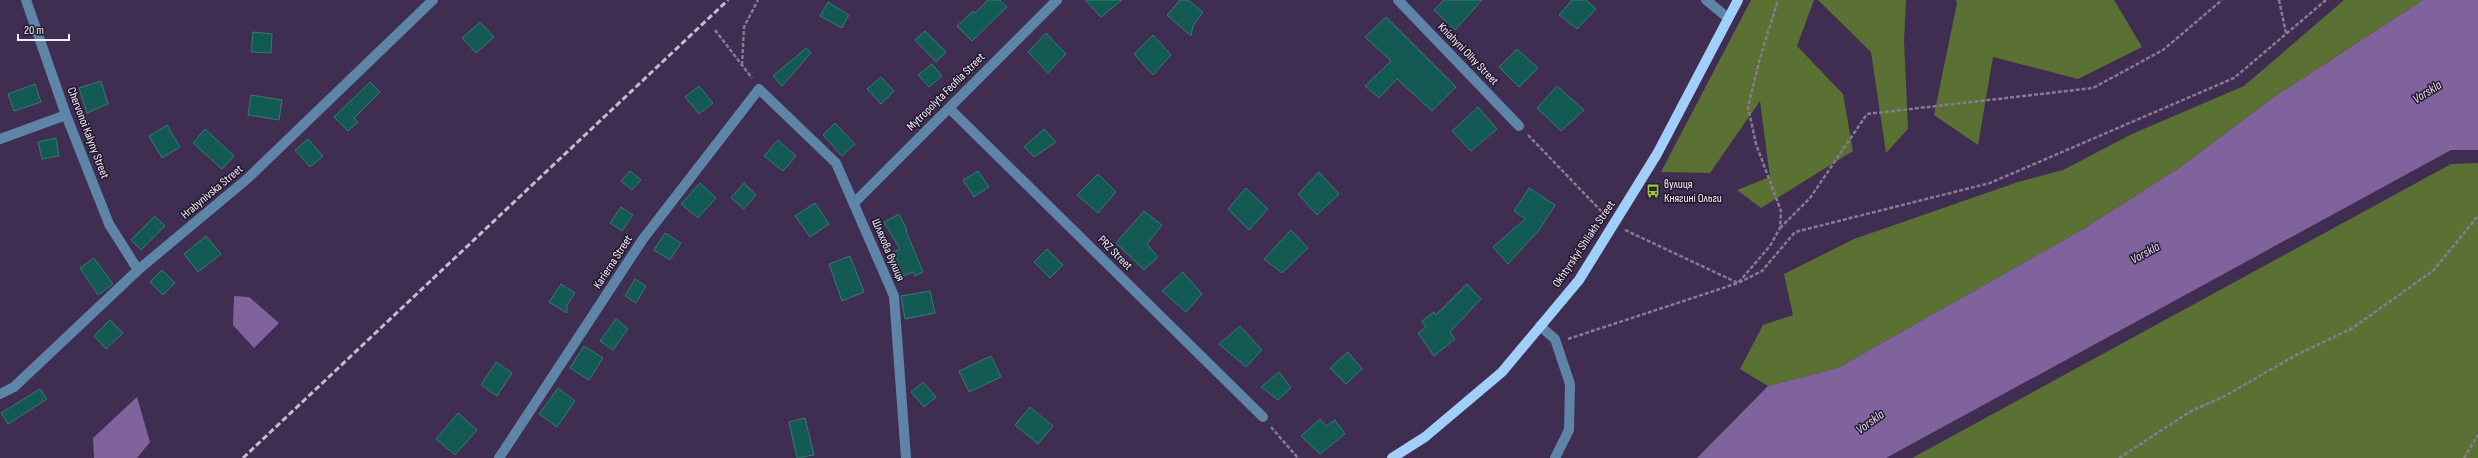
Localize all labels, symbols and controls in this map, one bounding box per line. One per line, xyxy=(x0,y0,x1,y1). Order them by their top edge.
scale bar xyxy=(18,16,69,42)
street label: Kniahyni Olhy Street xyxy=(1434,19,1502,89)
text: 20 m xyxy=(24,23,44,38)
street label: Mytropolyta Feofila Street xyxy=(904,50,988,134)
water label: Vorskla xyxy=(2410,77,2445,107)
street label: Chervonoi Kalyny Street xyxy=(64,85,112,181)
street label: Hrabynivska Street xyxy=(178,162,246,222)
place label: вулиця Княгині Ольги xyxy=(1664,177,1722,206)
bus stop icon: вулиця Княгині Ольги xyxy=(1645,183,1661,199)
street label: Okhtyrskyi Shliakh Street xyxy=(1549,197,1619,290)
street label: Шляхова вулиця xyxy=(868,216,908,284)
street label: Karierna Street xyxy=(590,232,636,292)
street label: PRZ Street xyxy=(1095,233,1136,274)
water label: Vorskla xyxy=(2127,238,2163,268)
water label: Vorskla xyxy=(1853,406,1888,438)

